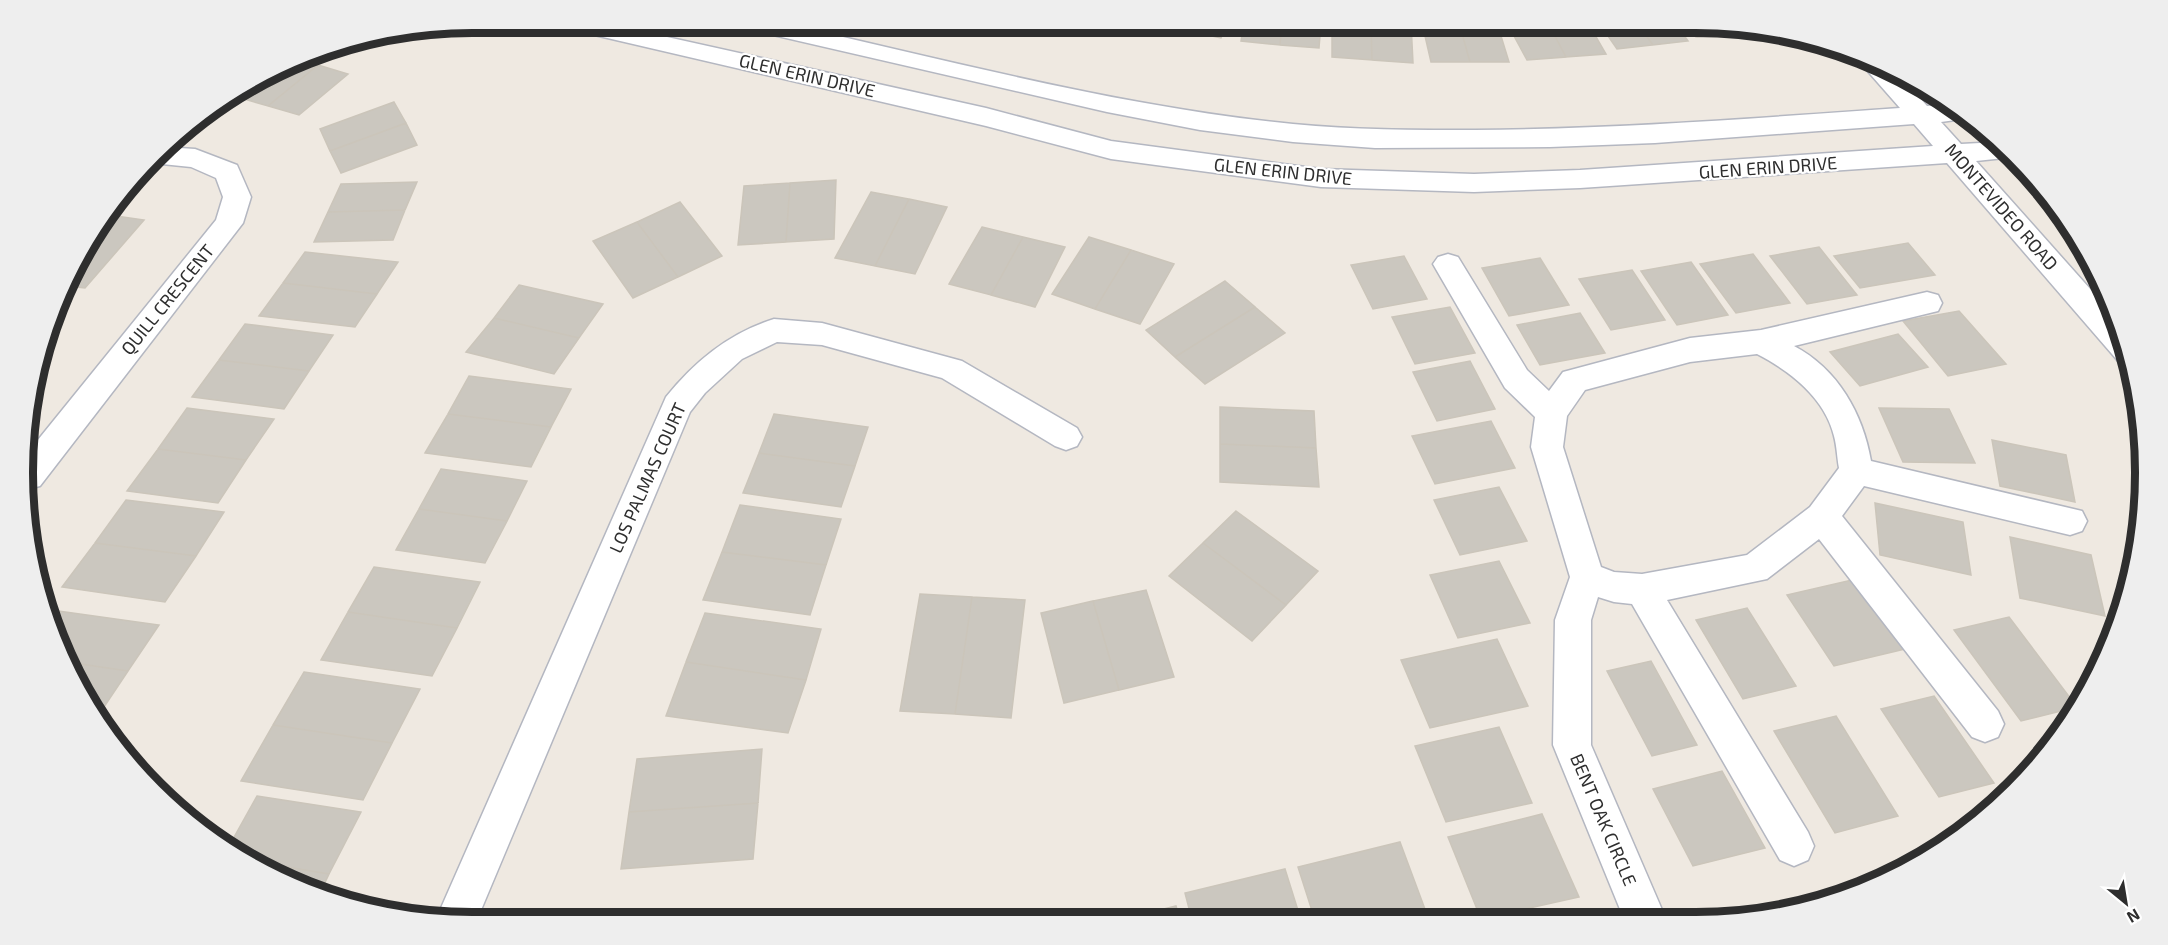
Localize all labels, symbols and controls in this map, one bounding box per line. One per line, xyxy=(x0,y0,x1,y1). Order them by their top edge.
street label: GLEN ERIN DRIVE xyxy=(737,49,877,101)
street label: MONTEVIDEO ROAD xyxy=(1941,138,2063,274)
street label: GLEN ERIN DRIVE xyxy=(1698,151,1838,183)
street label: GLEN ERIN DRIVE xyxy=(1213,153,1353,189)
street label: QUILL CRESCENT xyxy=(116,239,219,359)
street label: LOS PALMAS COURT xyxy=(604,399,690,556)
street label: BENT OAK CIRCLE xyxy=(1566,750,1642,889)
north arrow xyxy=(2096,873,2156,933)
text: N xyxy=(2124,905,2144,928)

